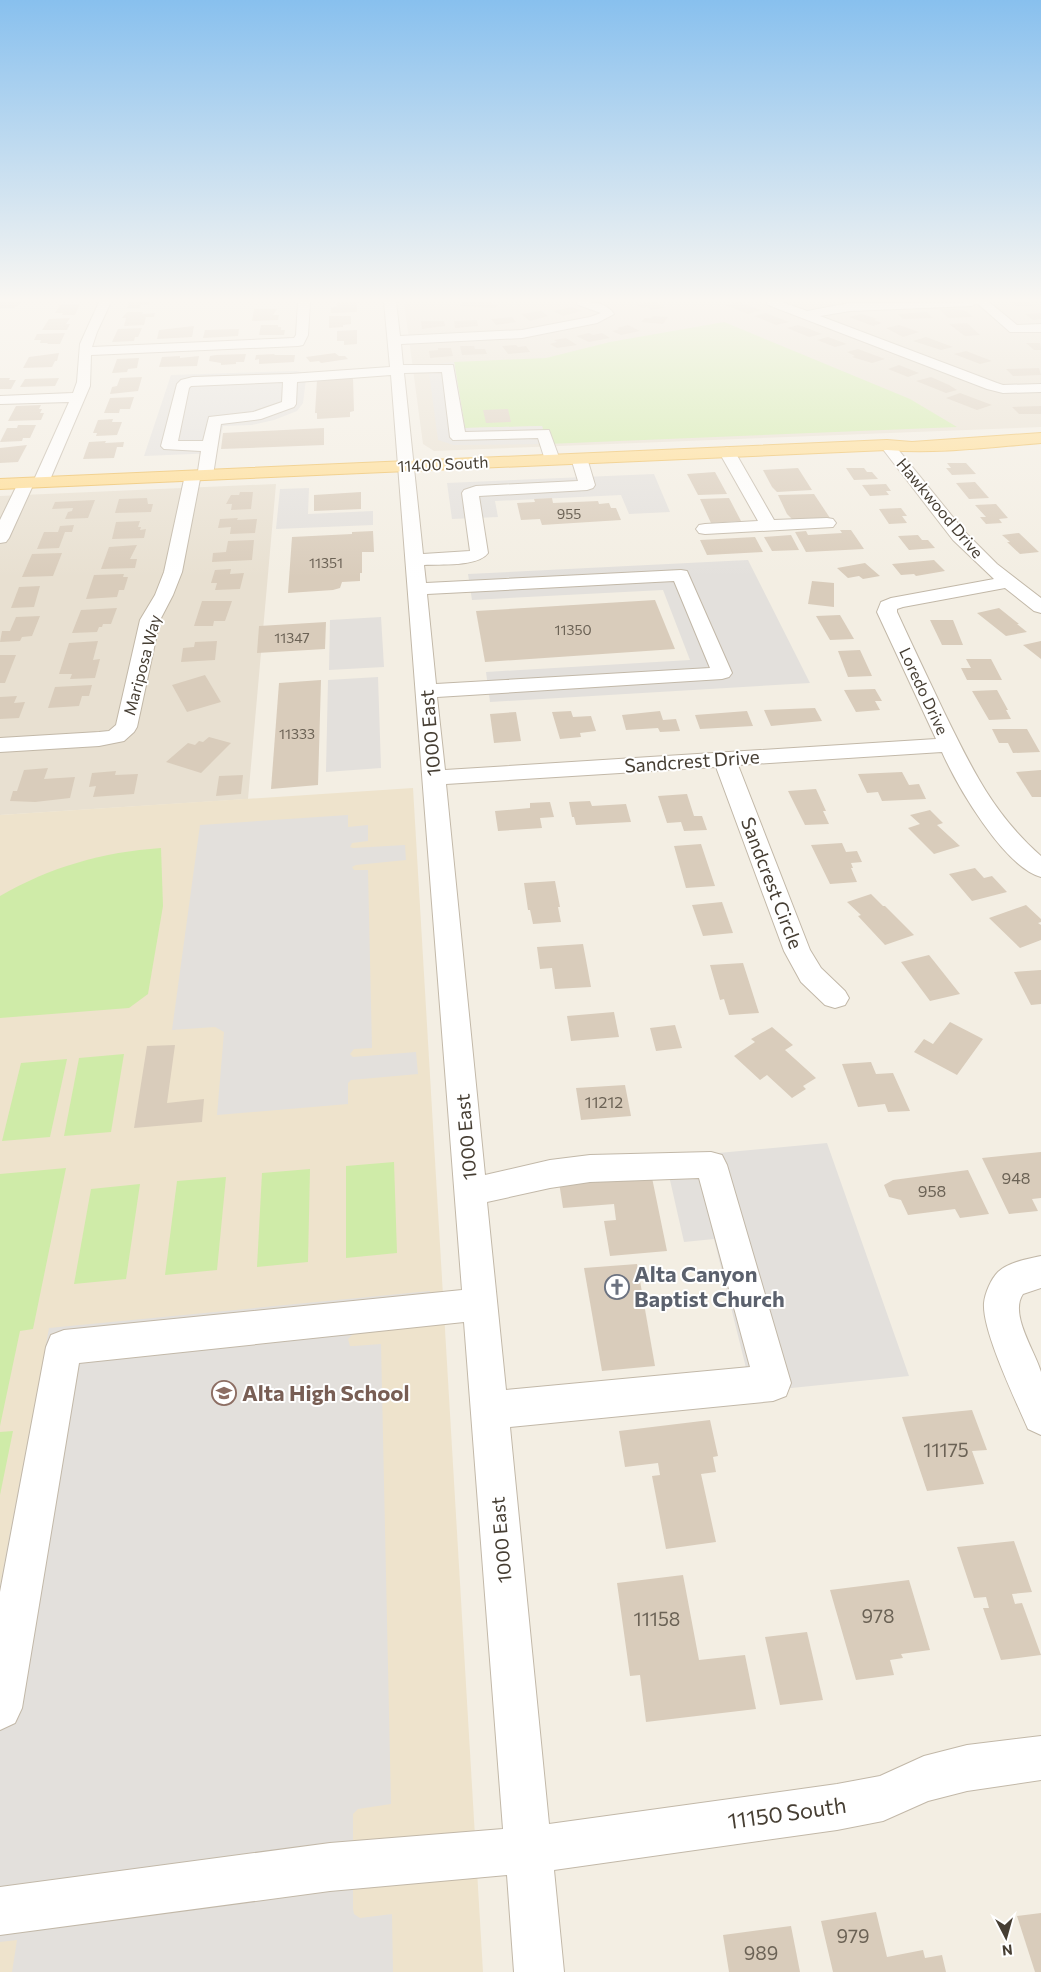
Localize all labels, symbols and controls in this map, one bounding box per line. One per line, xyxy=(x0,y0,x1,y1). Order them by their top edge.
street label: 11400 South xyxy=(397,452,489,475)
street label: Hawkwood Drive xyxy=(893,454,988,561)
house number: 955 xyxy=(557,505,581,522)
house number: 11351 xyxy=(309,554,343,571)
street label: Mariposa Way xyxy=(119,612,164,717)
house number: 11350 xyxy=(554,621,592,638)
house number: 11347 xyxy=(274,629,310,646)
street label: Loredo Drive xyxy=(896,644,953,737)
street label: 1000 East xyxy=(414,689,445,777)
house number: 11333 xyxy=(279,725,315,742)
street label: Sandcrest Drive xyxy=(624,744,760,777)
street label: Sandcrest Circle xyxy=(737,814,808,952)
house number: 11212 xyxy=(585,1092,623,1111)
street label: 1000 East xyxy=(450,1093,481,1181)
house number: 948 xyxy=(1001,1168,1031,1187)
house number: 958 xyxy=(918,1181,946,1200)
place label: Alta Canyon Baptist Church xyxy=(634,1260,785,1312)
church icon: Alta Canyon Baptist Church xyxy=(604,1274,630,1300)
place label: Alta High School xyxy=(242,1379,409,1406)
school or university icon: Alta High School xyxy=(211,1380,237,1406)
house number: 11175 xyxy=(923,1438,969,1461)
street label: 1000 East xyxy=(485,1496,516,1584)
house number: 978 xyxy=(862,1604,894,1627)
house number: 11158 xyxy=(634,1607,680,1630)
street label: 11150 South xyxy=(726,1791,848,1834)
north arrow xyxy=(981,1912,1031,1962)
house number: 979 xyxy=(837,1924,869,1947)
house number: 989 xyxy=(744,1941,778,1964)
text: N xyxy=(1001,1941,1014,1959)

